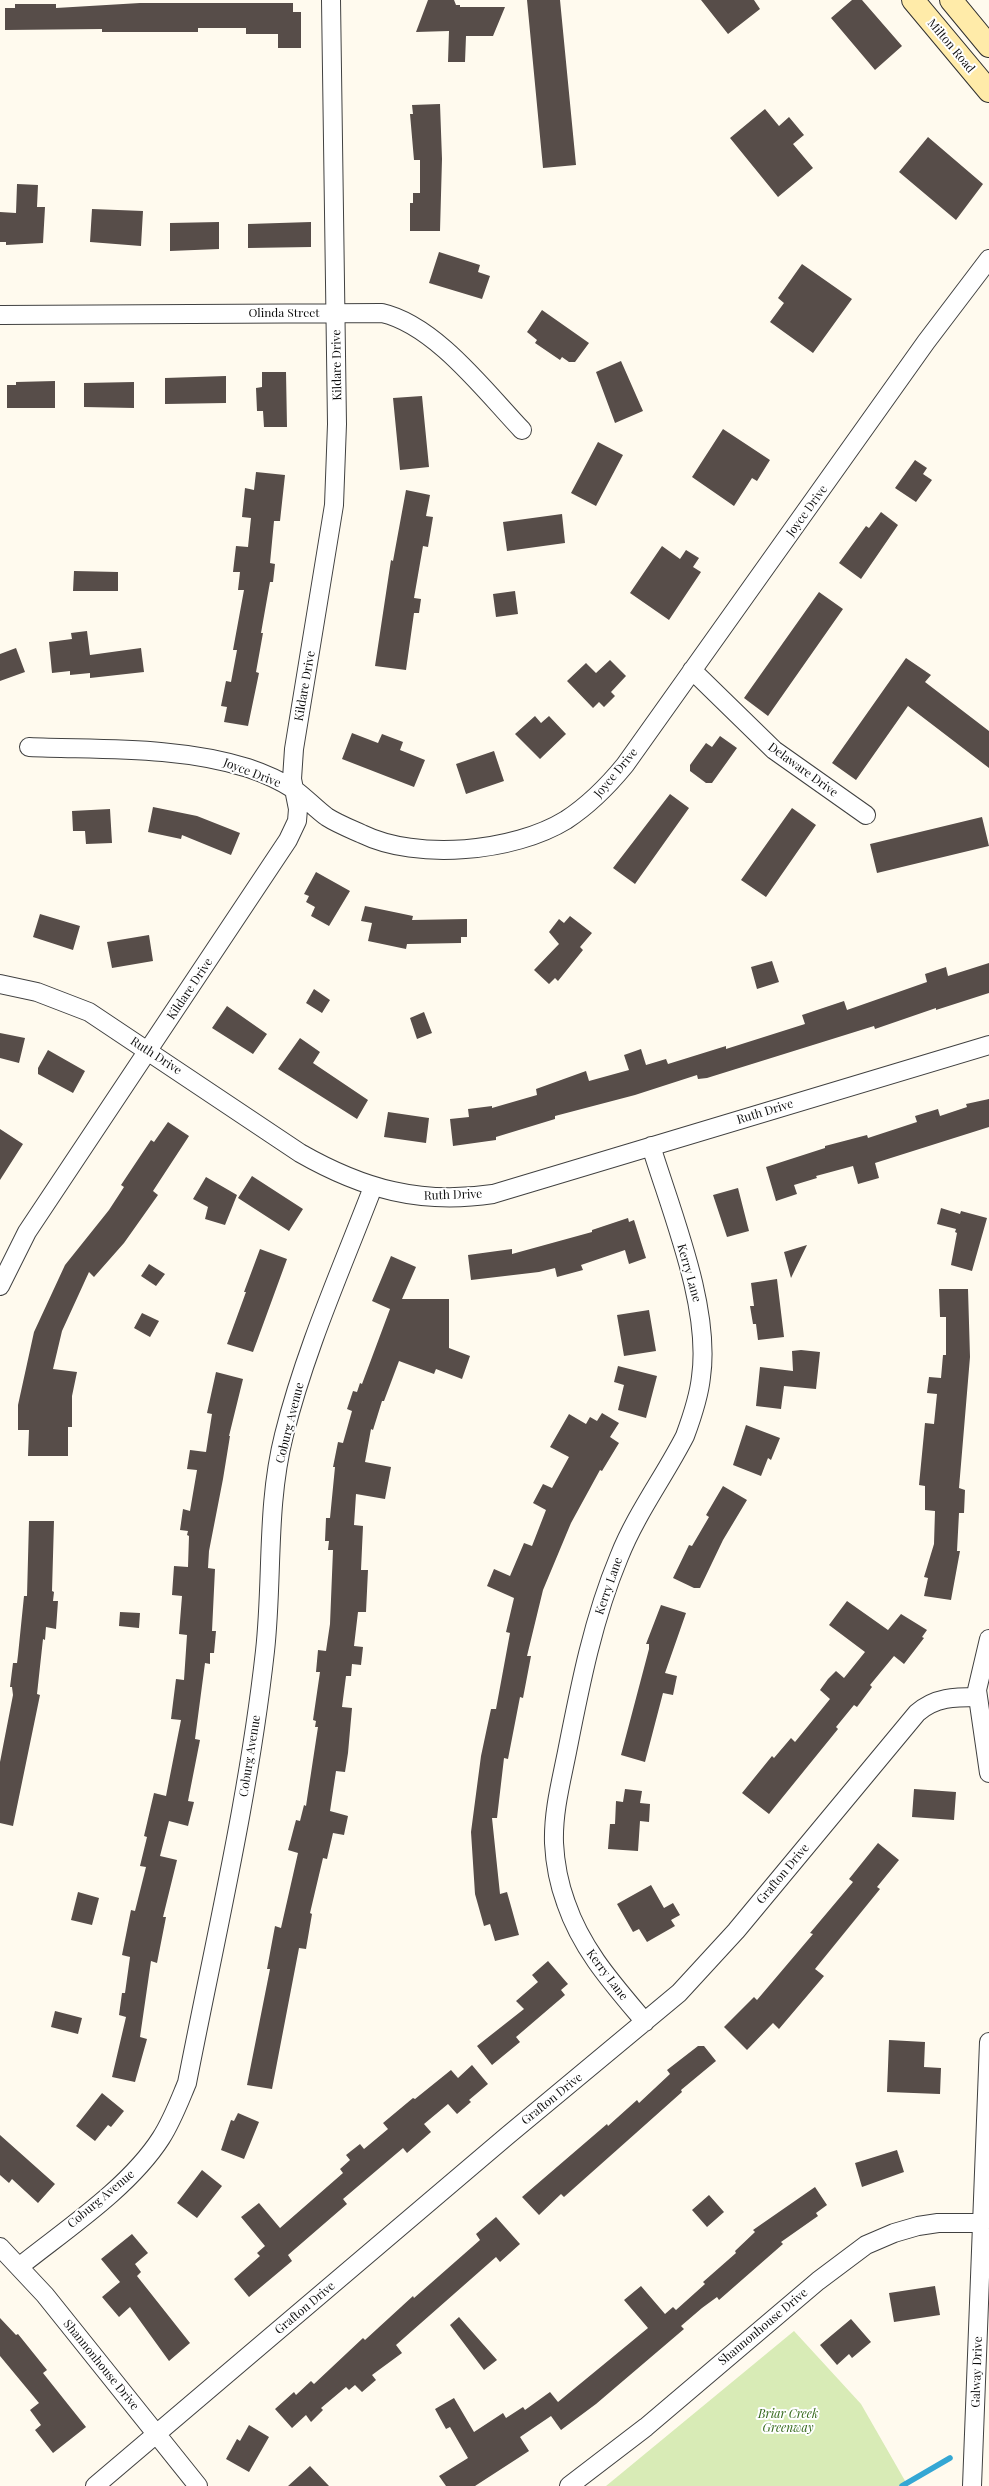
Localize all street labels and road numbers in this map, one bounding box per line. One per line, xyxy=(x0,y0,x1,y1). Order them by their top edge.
street label: Milton Road xyxy=(924,16,978,76)
street label: Olinda Street xyxy=(248,306,320,320)
street label: Kildare Drive xyxy=(329,329,345,401)
street label: Joyce Drive xyxy=(783,482,831,540)
street label: Kildare Drive xyxy=(292,650,318,722)
street label: Delaware Drive xyxy=(765,740,841,800)
street label: Joyce Drive xyxy=(591,745,641,801)
street label: Joyce Drive xyxy=(221,755,283,791)
street label: Kildare Drive xyxy=(164,955,216,1023)
street label: Ruth Drive xyxy=(128,1034,184,1078)
street label: Ruth Drive xyxy=(735,1097,795,1127)
street label: Ruth Drive xyxy=(424,1187,482,1203)
street label: Kerry Lane xyxy=(674,1242,704,1304)
street label: Coburg Avenue xyxy=(273,1381,307,1465)
street label: Kerry Lane xyxy=(592,1555,626,1617)
street label: Coburg Avenue xyxy=(236,1714,264,1798)
street label: Grafton Drive xyxy=(754,1841,812,1907)
street label: Kerry Lane xyxy=(583,1947,631,2003)
street label: Grafton Drive xyxy=(519,2070,585,2128)
street label: Coburg Avenue xyxy=(65,2167,137,2231)
street label: Grafton Drive xyxy=(272,2279,338,2337)
street label: Shannonhouse Drive xyxy=(715,2285,811,2369)
street label: Shannonhouse Drive xyxy=(60,2317,142,2413)
street label: Galway Drive xyxy=(969,2336,985,2408)

